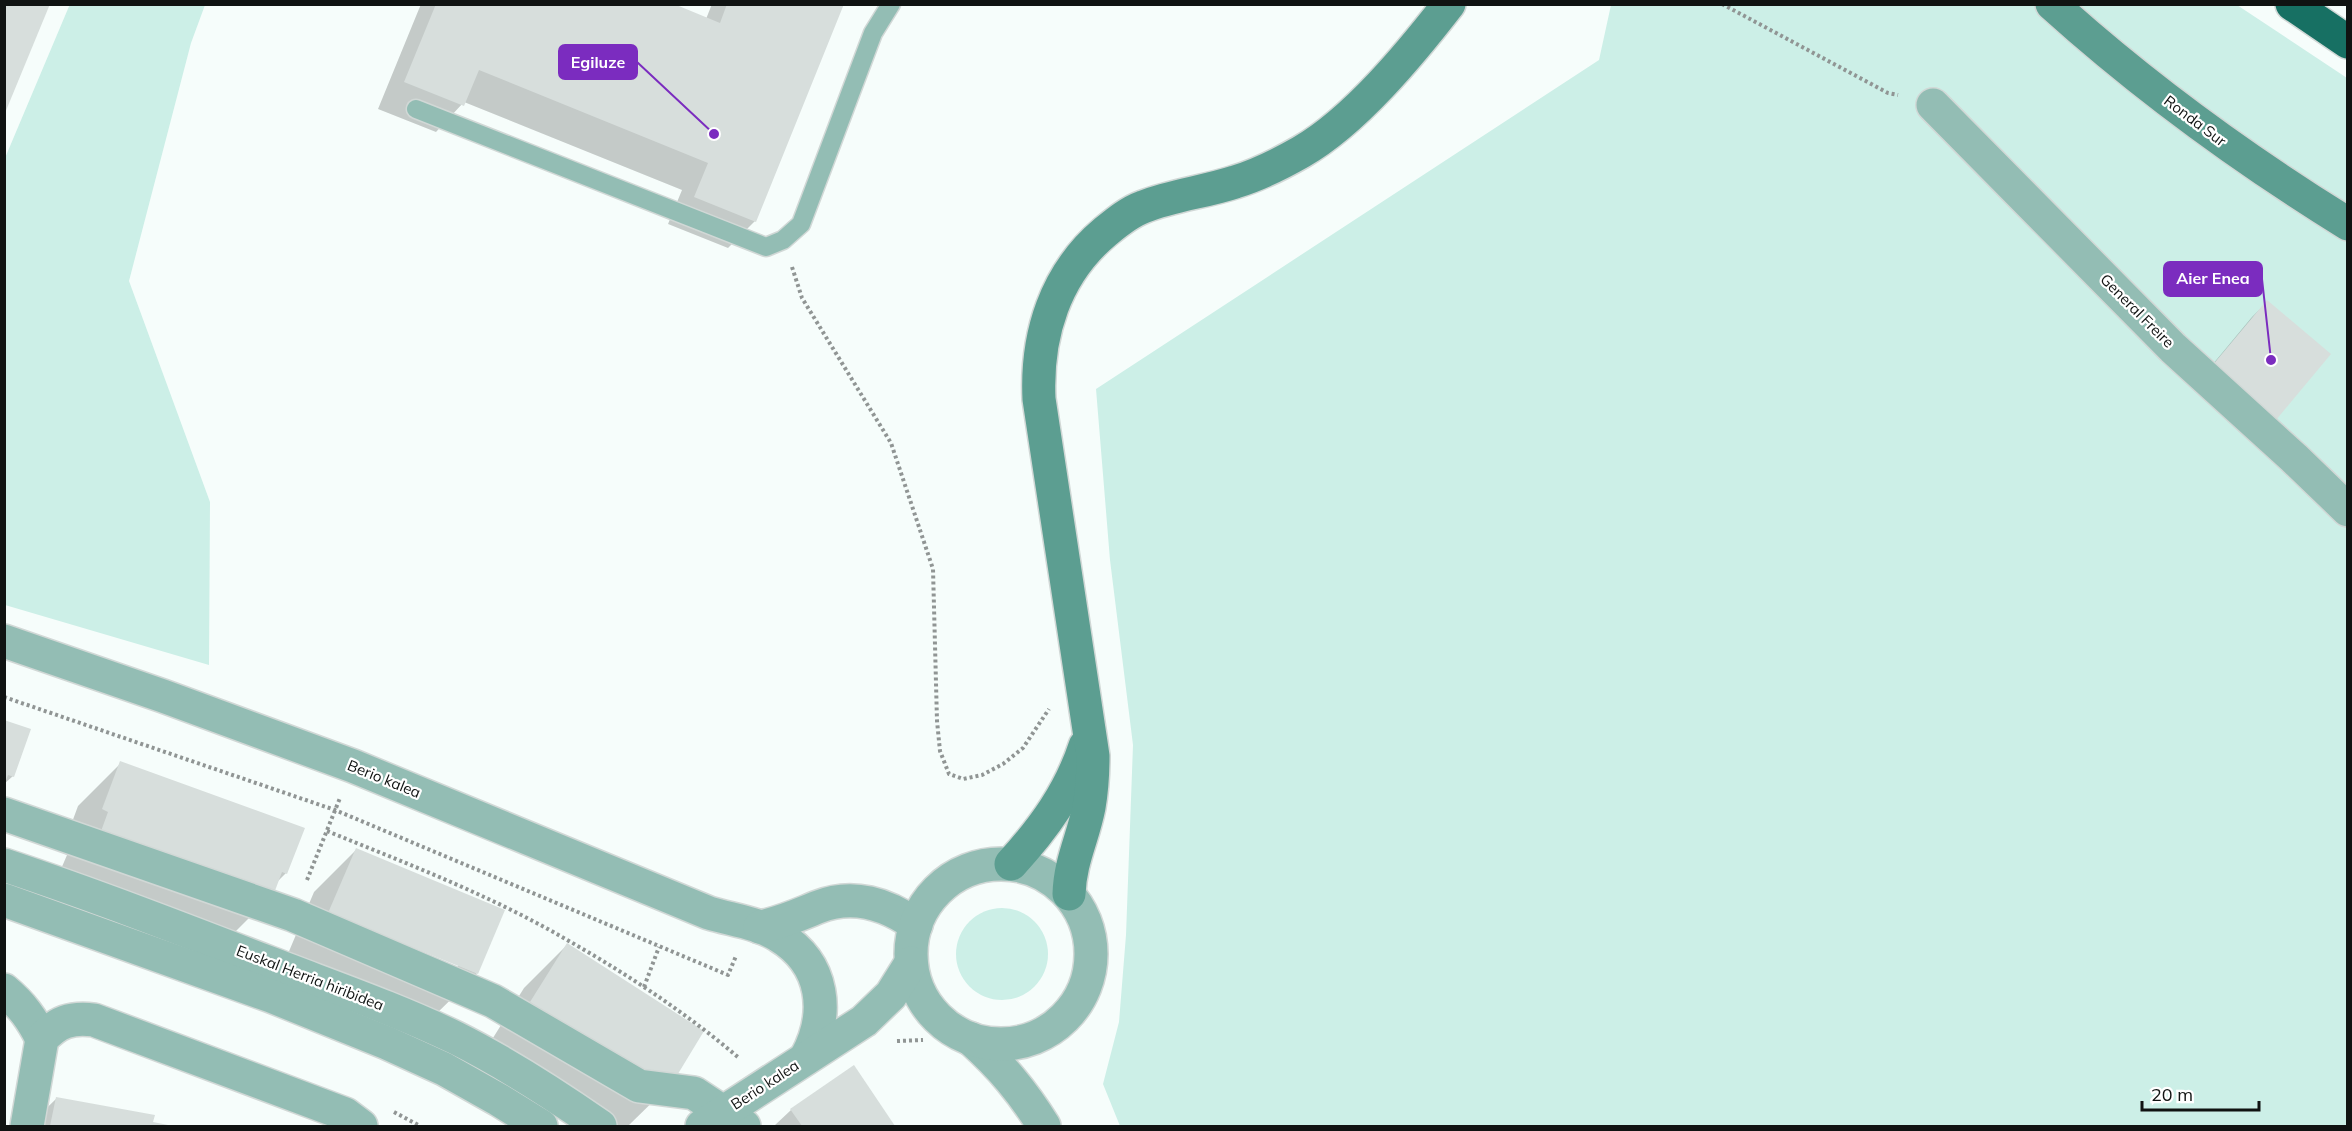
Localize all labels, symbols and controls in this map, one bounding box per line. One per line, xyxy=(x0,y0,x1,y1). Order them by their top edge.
callout: Egiluze xyxy=(559,45,637,79)
text: Egiluze xyxy=(571,52,625,72)
street label: Ronda Sur xyxy=(2160,91,2231,150)
callout: Aier Enea xyxy=(2164,262,2262,296)
text: Aier Enea xyxy=(2176,268,2250,288)
street label: General Freire xyxy=(2096,270,2178,352)
street label: Berio kalea xyxy=(345,755,424,802)
street label: Euskal Herria hiribidea xyxy=(234,941,386,1014)
street label: Berio kalea xyxy=(727,1056,802,1114)
scale bar xyxy=(2142,1074,2259,1112)
text: 20 m xyxy=(2151,1083,2193,1106)

